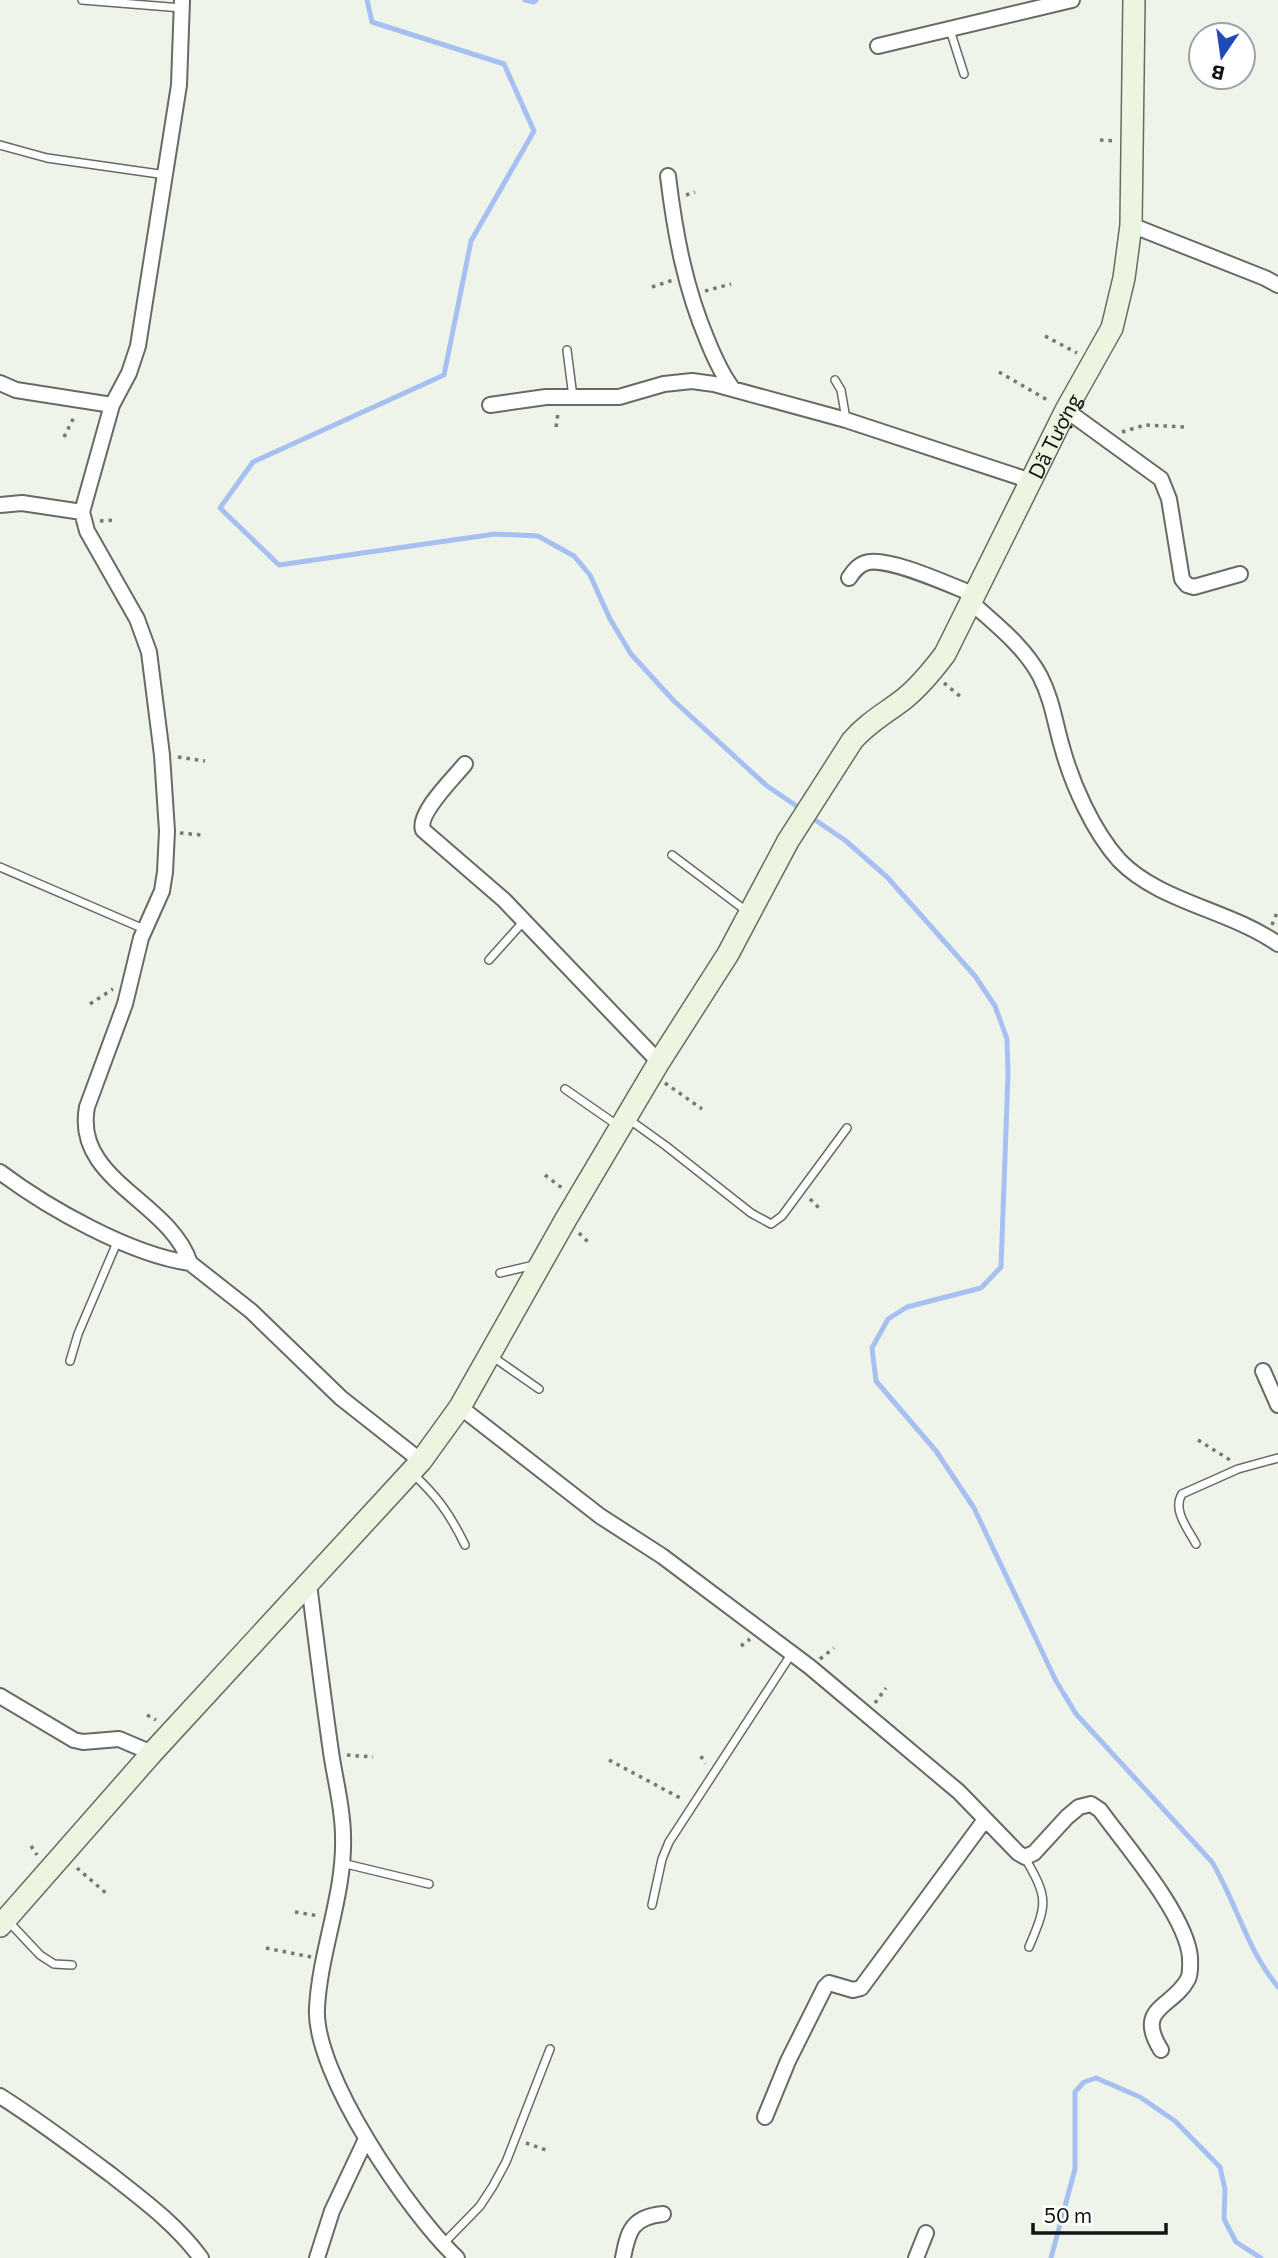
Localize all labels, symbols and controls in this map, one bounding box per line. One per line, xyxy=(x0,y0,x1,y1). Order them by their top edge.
north arrow xyxy=(1187,21,1257,91)
text: B xyxy=(1209,60,1227,86)
street label: Dã Tượng xyxy=(1022,389,1086,482)
scale bar xyxy=(1033,2192,1166,2236)
text: 50 m xyxy=(1044,2202,1092,2227)

